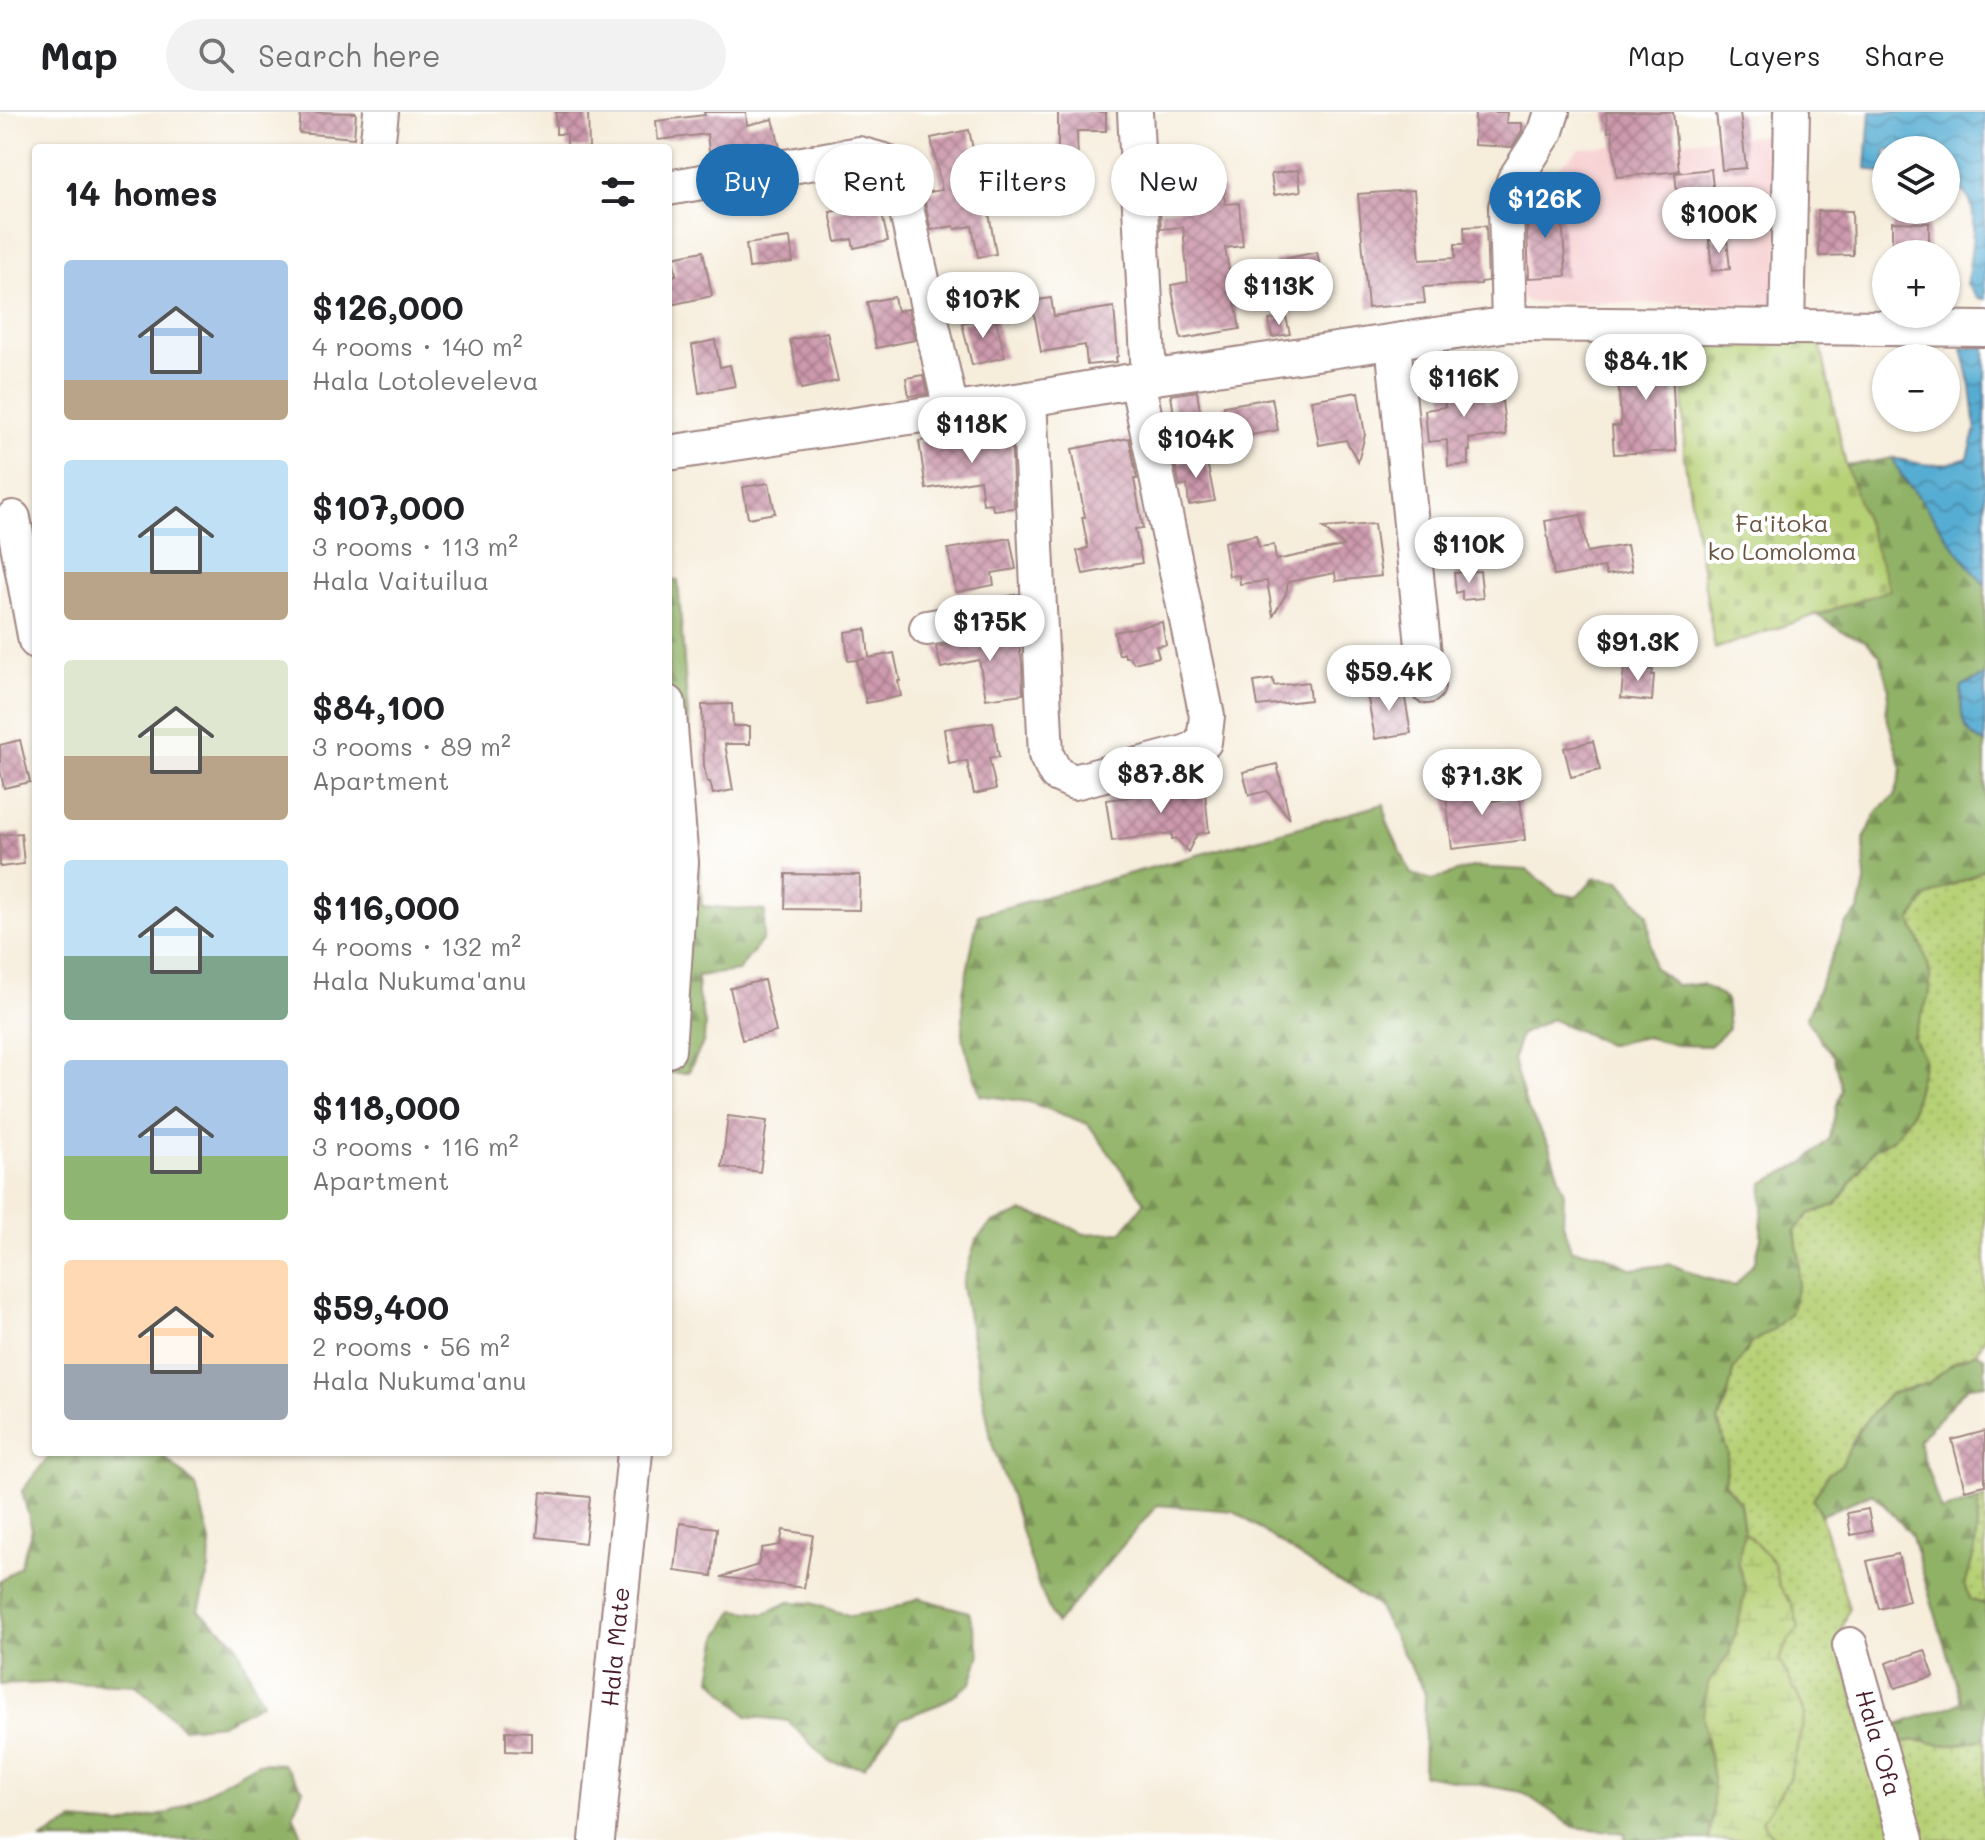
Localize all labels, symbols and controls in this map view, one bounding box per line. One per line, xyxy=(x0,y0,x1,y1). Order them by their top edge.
search box xyxy=(166,19,726,91)
text: Map xyxy=(40,30,118,80)
icon: search xyxy=(194,33,238,77)
text: Search here xyxy=(258,35,441,75)
text: Map xyxy=(1628,37,1685,73)
text: Layers xyxy=(1729,37,1821,73)
text: Share xyxy=(1865,37,1945,73)
map controls xyxy=(1872,136,1960,432)
button: layers xyxy=(1872,136,1960,224)
chip: Buy xyxy=(696,144,799,216)
chip: Rent xyxy=(815,144,934,216)
chip: Filters xyxy=(950,144,1095,216)
chip: New xyxy=(1111,144,1227,216)
text: 14 homes xyxy=(64,170,218,215)
icon: filters xyxy=(596,170,640,214)
pin: $126K xyxy=(1489,172,1601,240)
text: $126K xyxy=(1508,181,1582,215)
pin: $100K xyxy=(1663,187,1775,255)
text: $100K xyxy=(1680,196,1758,230)
button: + xyxy=(1872,240,1960,328)
pin: $113K xyxy=(1223,259,1335,327)
text: $113K xyxy=(1243,268,1315,302)
pin: $107K xyxy=(927,272,1039,340)
text: $107K xyxy=(945,281,1021,315)
text: $126,000 xyxy=(312,284,464,329)
icon: home xyxy=(128,292,224,388)
text: 4 rooms · 140 m² xyxy=(312,329,523,363)
pin: $84.1K xyxy=(1581,334,1711,402)
text: $84.1K xyxy=(1603,343,1689,377)
button: − xyxy=(1872,344,1960,432)
pin: $116K xyxy=(1408,351,1520,419)
text: $116K xyxy=(1428,360,1500,394)
text: Hala Lotoleveleva xyxy=(312,363,539,397)
pin: $118K xyxy=(916,397,1028,465)
text: $118K xyxy=(936,406,1008,440)
pin: $104K xyxy=(1140,412,1252,480)
text: $104K xyxy=(1157,421,1235,455)
text: $107,000 xyxy=(312,484,465,529)
icon: home xyxy=(128,492,224,588)
park label: Fa'itoka ko Lomoloma xyxy=(1707,507,1857,566)
pin: $110K xyxy=(1413,517,1525,585)
text: $110K xyxy=(1433,526,1505,560)
text: 3 rooms · 113 m² xyxy=(312,529,518,563)
text: Hala Vaituilua xyxy=(312,563,489,597)
pin: $175K xyxy=(934,595,1046,663)
text: $175K xyxy=(953,604,1027,638)
pin: $91.3K xyxy=(1573,615,1703,683)
text: $91.3K xyxy=(1596,624,1680,658)
pin: $59.4K xyxy=(1324,645,1454,713)
text: $59.4K xyxy=(1345,654,1433,688)
text: $84,100 xyxy=(312,684,445,729)
icon: home xyxy=(128,692,224,788)
text: 3 rooms · 89 m² xyxy=(312,729,511,763)
pin: $87.8K xyxy=(1096,747,1226,815)
pin: $71.3K xyxy=(1417,749,1547,817)
text: $87.8K xyxy=(1117,756,1205,790)
text: $71.3K xyxy=(1441,758,1523,792)
text: Apartment xyxy=(312,763,449,797)
text: $116,000 xyxy=(312,884,460,929)
icon: home xyxy=(128,892,224,988)
text: 4 rooms · 132 m² xyxy=(312,929,521,963)
text: Hala Nukuma'anu xyxy=(312,963,527,997)
text: $118,000 xyxy=(312,1084,460,1129)
icon: home xyxy=(128,1092,224,1188)
text: 3 rooms · 116 m² xyxy=(312,1129,519,1163)
text: Apartment xyxy=(312,1163,449,1197)
text: $59,400 xyxy=(312,1284,449,1329)
icon: home xyxy=(128,1292,224,1388)
text: 2 rooms · 56 m² xyxy=(312,1329,510,1363)
text: Hala Nukuma'anu xyxy=(312,1363,527,1397)
street label: Hala Mate xyxy=(593,1585,636,1708)
street label: Hala 'Ofa xyxy=(1850,1686,1910,1799)

